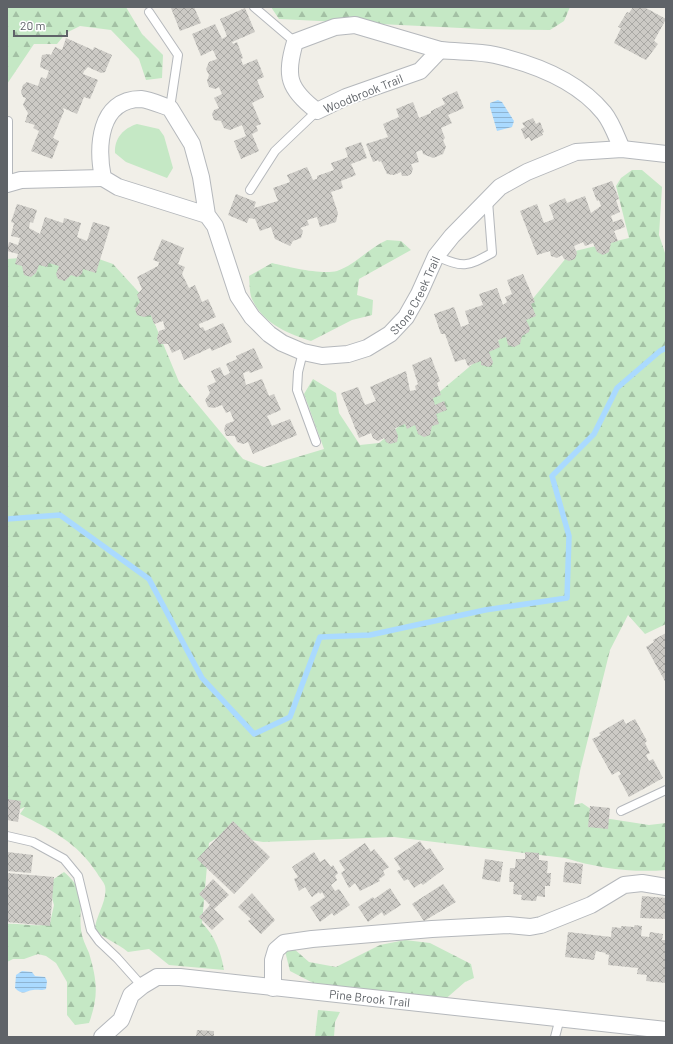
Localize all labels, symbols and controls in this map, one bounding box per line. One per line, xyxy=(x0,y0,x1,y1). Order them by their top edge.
scale bar xyxy=(14,12,67,38)
text: 20 m xyxy=(20,18,46,32)
street label: Woodbrook Trail xyxy=(321,71,405,115)
street label: Stone Creek Trail xyxy=(387,254,442,337)
street label: Pine Brook Trail xyxy=(329,986,411,1009)

